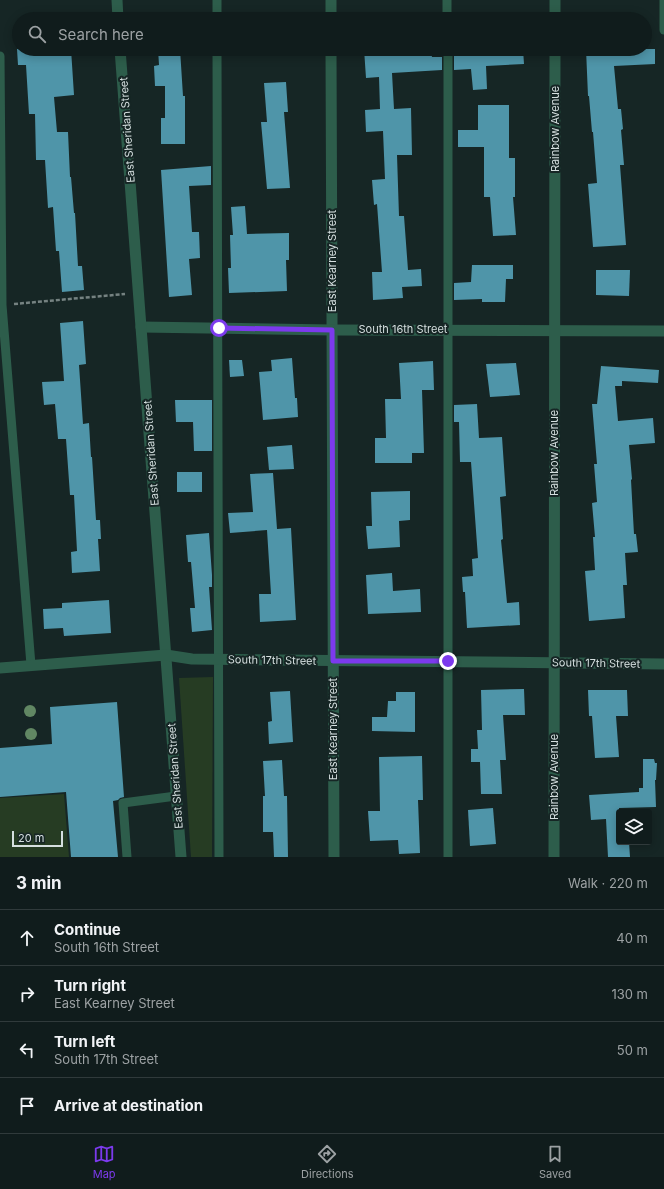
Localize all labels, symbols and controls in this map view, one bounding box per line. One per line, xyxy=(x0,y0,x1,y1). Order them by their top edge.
search box xyxy=(12,12,652,56)
icon: search xyxy=(26,23,48,45)
text: Search here xyxy=(58,25,144,44)
street label: East Sheridan Street xyxy=(116,76,138,183)
street label: Rainbow Avenue xyxy=(548,86,562,172)
street label: East Kearney Street xyxy=(325,209,339,312)
route start xyxy=(210,319,228,337)
street label: South 16th Street xyxy=(359,322,448,336)
street label: East Sheridan Street xyxy=(140,399,162,506)
street label: Rainbow Avenue xyxy=(547,410,561,496)
street label: South 17th Street xyxy=(228,652,317,668)
route end xyxy=(439,652,457,670)
street label: South 17th Street xyxy=(552,655,641,671)
street label: East Kearney Street xyxy=(326,677,340,780)
street label: East Sheridan Street xyxy=(164,722,186,829)
street label: Rainbow Avenue xyxy=(547,734,561,820)
map controls xyxy=(616,809,652,845)
button: layers xyxy=(616,809,652,845)
scale bar xyxy=(12,829,63,848)
text: 20 m xyxy=(18,831,44,845)
text: 3 min xyxy=(16,873,62,893)
text: Walk · 220 m xyxy=(568,875,648,891)
text: Continue xyxy=(54,920,121,939)
icon: ahead xyxy=(16,927,38,949)
text: 40 m xyxy=(616,930,648,946)
text: South 16th Street xyxy=(54,939,159,955)
text: Turn right xyxy=(54,976,126,995)
icon: right xyxy=(16,983,38,1005)
text: 130 m xyxy=(611,986,648,1002)
text: East Kearney Street xyxy=(54,995,175,1011)
text: Turn left xyxy=(54,1032,115,1051)
icon: left xyxy=(16,1039,38,1061)
text: 50 m xyxy=(617,1042,648,1058)
text: South 17th Street xyxy=(54,1051,158,1067)
icon: arrive xyxy=(16,1095,38,1117)
text: Arrive at destination xyxy=(54,1096,203,1115)
tab: Map xyxy=(93,1143,116,1181)
tab: Directions xyxy=(301,1143,354,1181)
tab: Saved xyxy=(539,1143,571,1181)

